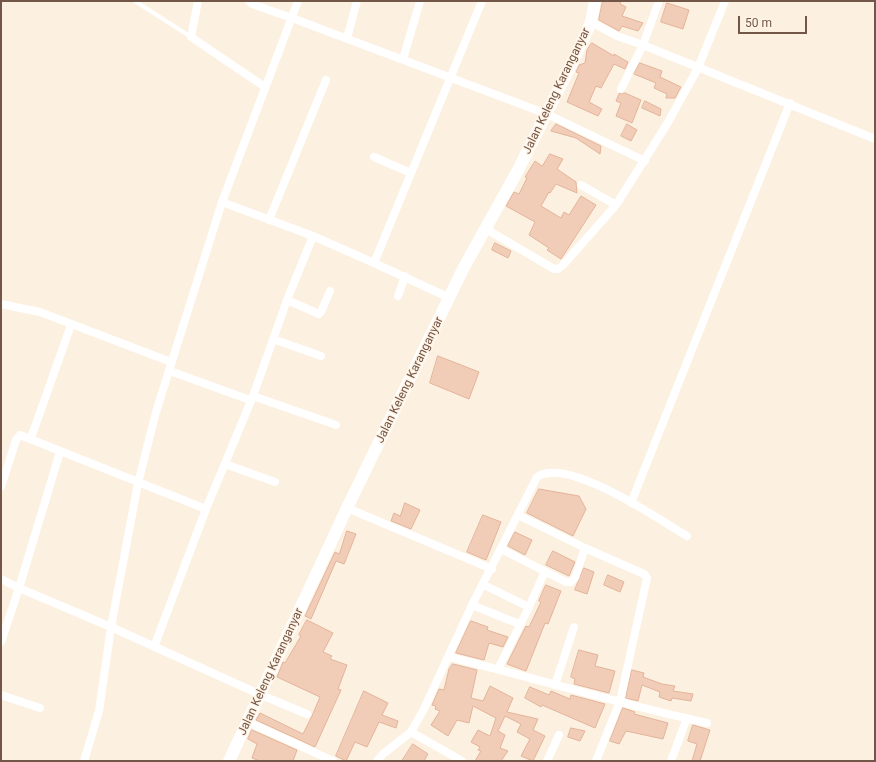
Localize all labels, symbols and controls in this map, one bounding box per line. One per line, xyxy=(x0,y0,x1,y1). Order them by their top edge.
scale bar xyxy=(740,8,809,34)
text: 50 m xyxy=(745,16,772,30)
street label: Jalan Keleng Karanganyar xyxy=(520,26,594,156)
street label: Jalan Keleng Karanganyar xyxy=(373,315,447,445)
street label: Jalan Keleng Karanganyar xyxy=(235,606,307,738)

